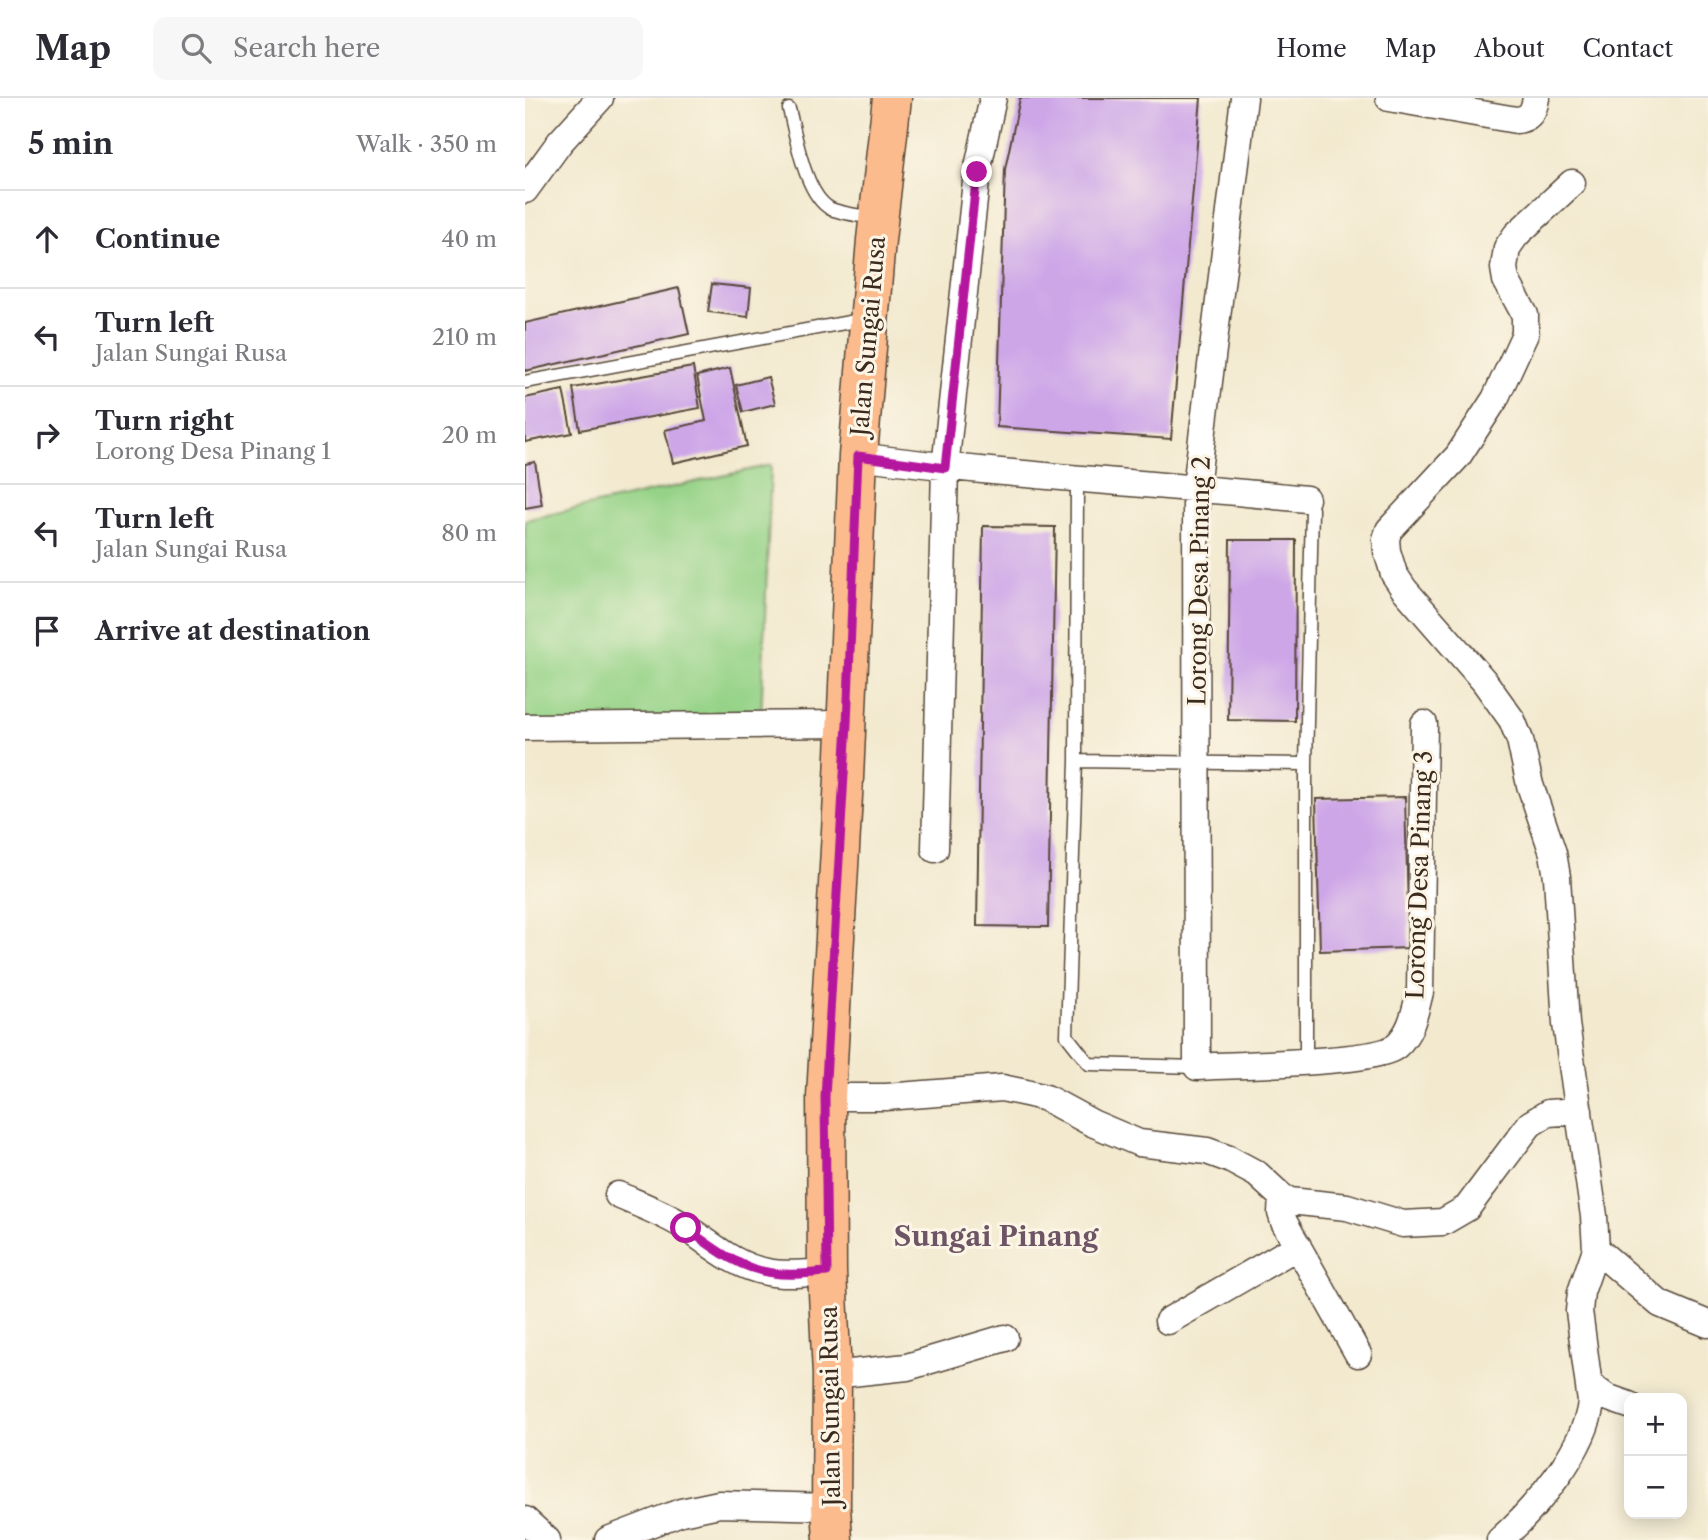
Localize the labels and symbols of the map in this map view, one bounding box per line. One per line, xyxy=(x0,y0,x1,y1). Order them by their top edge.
route end xyxy=(961,156,992,187)
street label: Jalan Sungai Rusa xyxy=(844,234,891,441)
street label: Lorong Desa Pinang 2 xyxy=(1182,456,1216,706)
street label: Lorong Desa Pinang 3 xyxy=(1400,750,1438,1000)
route start xyxy=(670,1212,701,1243)
district label: Sungai Pinang xyxy=(894,1219,1099,1253)
street label: Jalan Sungai Rusa xyxy=(814,1305,846,1511)

